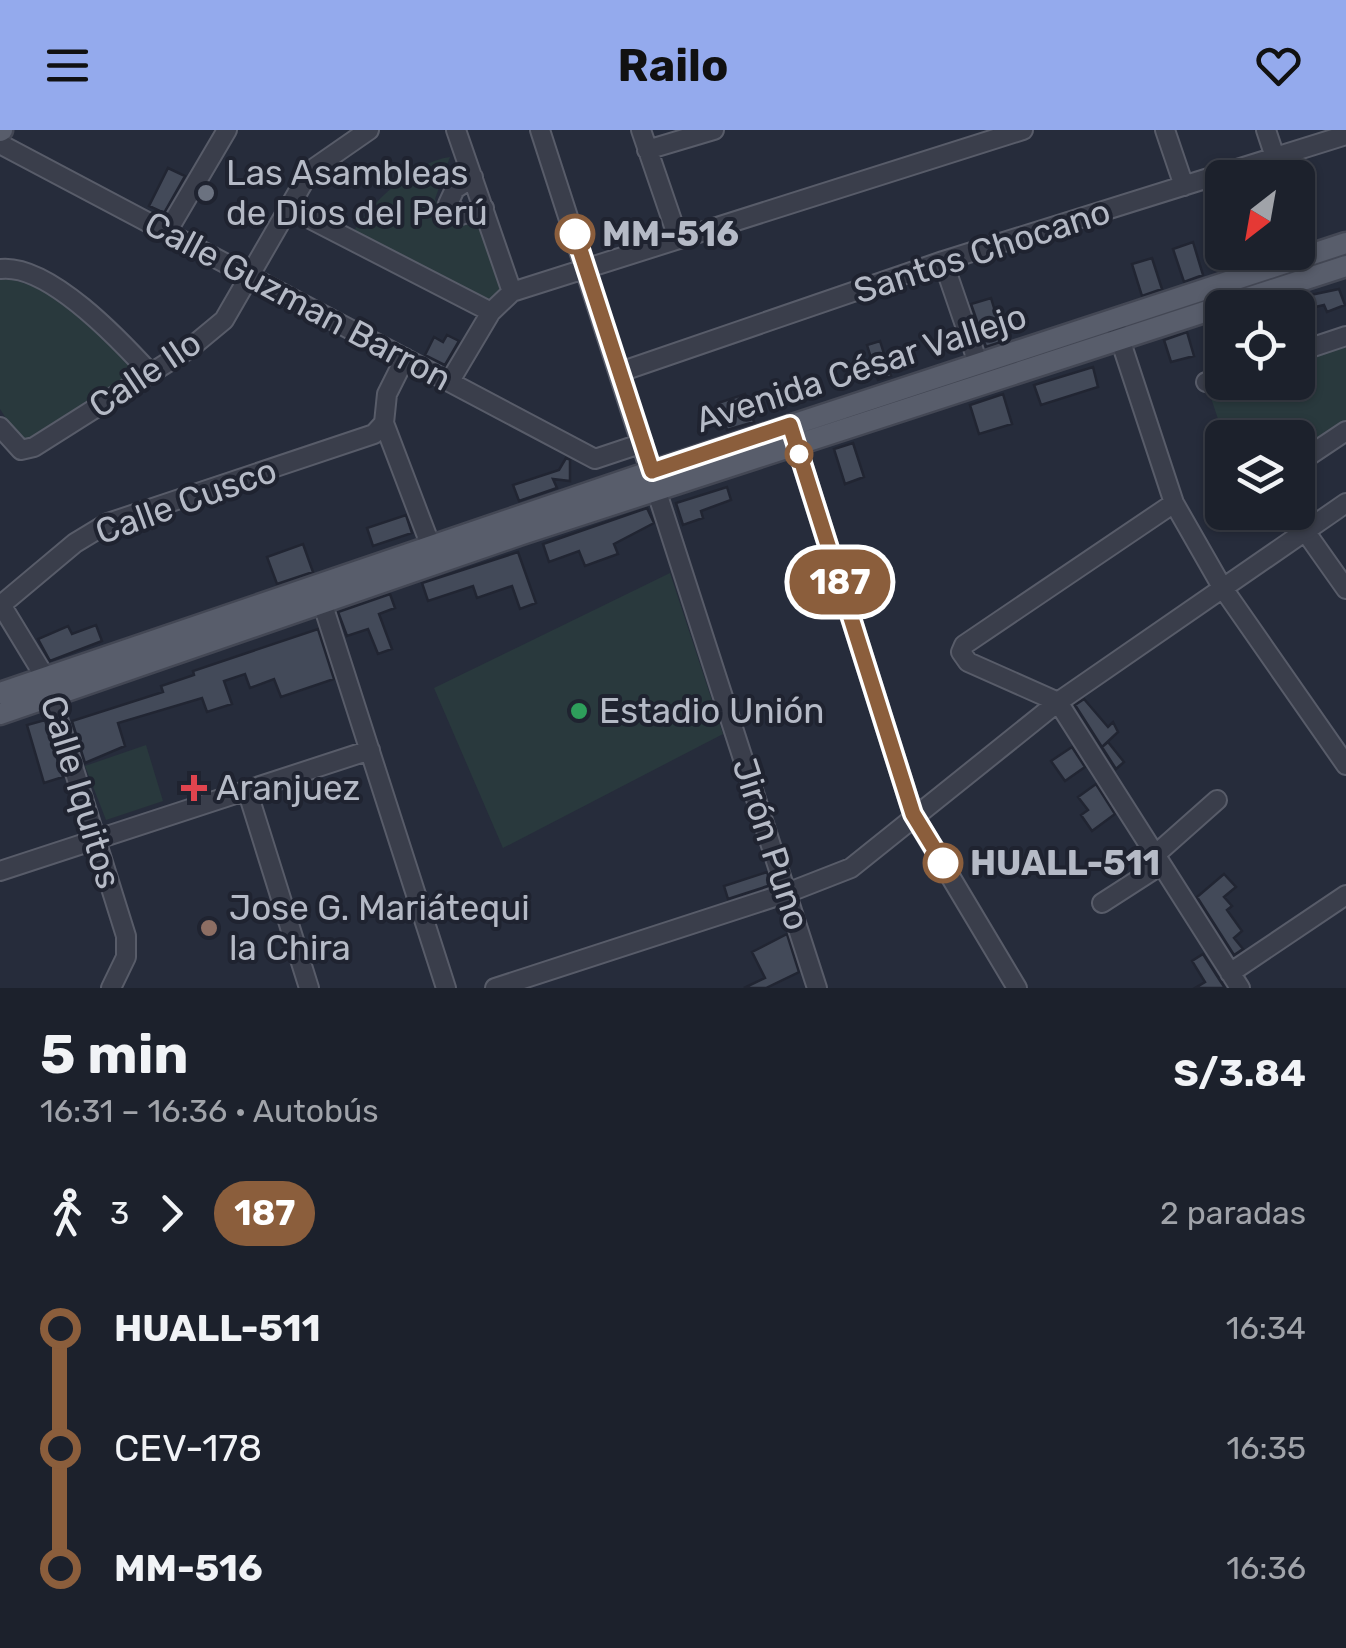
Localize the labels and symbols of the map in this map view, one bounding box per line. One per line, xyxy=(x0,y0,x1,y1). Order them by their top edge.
place label: Las Asambleas de Dios del Perú xyxy=(226,152,488,234)
north arrow xyxy=(1205,160,1315,270)
marker: Las Asambleas de Dios del Perú xyxy=(195,182,217,204)
street label: Santos Chocano xyxy=(849,190,1115,312)
street label: Calle Guzman Barron xyxy=(138,202,458,400)
place label: MM-516 xyxy=(602,213,739,255)
marker: MM-516 xyxy=(556,215,594,253)
street label: Avenida César Vallejo xyxy=(690,295,1032,441)
street label: Calle Ilo xyxy=(81,321,209,427)
unlabelled marker xyxy=(786,441,812,467)
street label: Calle Cusco xyxy=(90,449,282,553)
line badge: 187 xyxy=(782,550,898,614)
place label: Estadio Unión xyxy=(599,690,825,732)
street label: Calle Iquitos xyxy=(32,691,130,893)
marker: Estadio Unión xyxy=(568,700,590,722)
street label: Jirón Puno xyxy=(723,753,819,935)
place label: Aranjuez xyxy=(216,767,360,809)
marker: Aranjuez xyxy=(181,775,207,801)
place label: HUALL-511 xyxy=(970,842,1160,884)
marker: HUALL-511 xyxy=(924,844,962,882)
place label: Jose G. Mariátequi la Chira xyxy=(229,887,530,969)
marker: Jose G. Mariátequi la Chira xyxy=(198,917,220,939)

